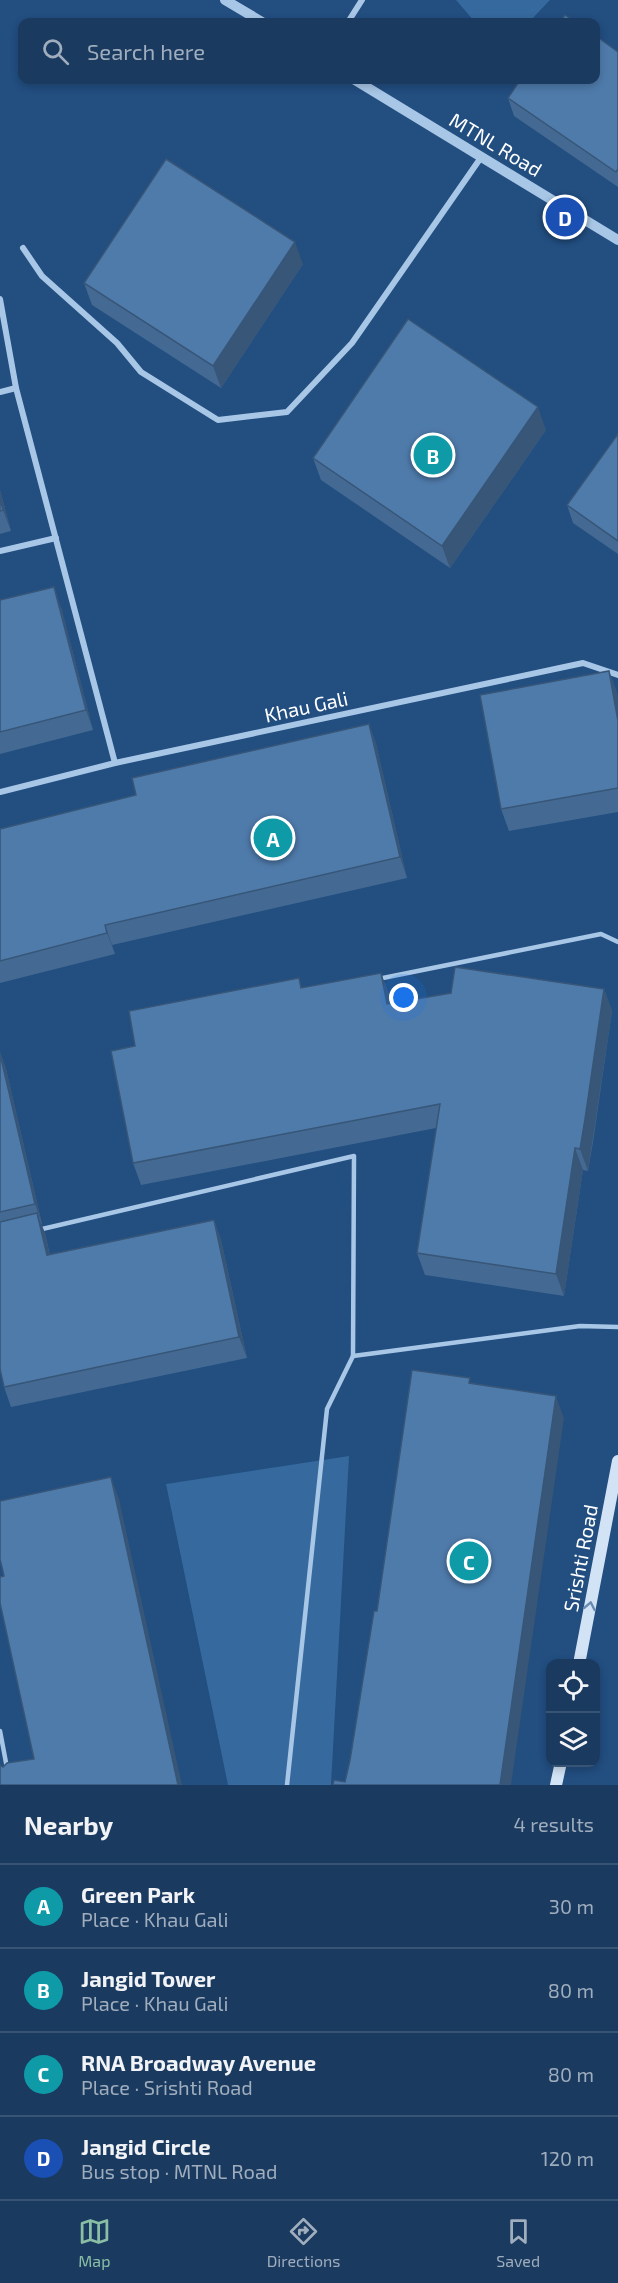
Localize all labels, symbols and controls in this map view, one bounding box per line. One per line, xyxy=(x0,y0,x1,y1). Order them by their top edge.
search box xyxy=(18,18,600,84)
icon: search xyxy=(39,35,72,68)
text: Search here xyxy=(87,38,205,64)
street label: MTNL Road xyxy=(445,107,547,181)
pin: D xyxy=(546,194,584,240)
pin: B xyxy=(414,432,452,478)
street label: Khau Gali xyxy=(262,685,350,727)
pin: A xyxy=(254,816,292,860)
your location xyxy=(389,983,418,1012)
street label: Srishti Road xyxy=(558,1502,602,1614)
pin: C xyxy=(450,1538,488,1584)
one-way arrow xyxy=(583,1601,596,1611)
map controls xyxy=(546,1659,600,1767)
button: locate xyxy=(546,1659,600,1713)
button: layers xyxy=(546,1713,600,1767)
text: Nearby xyxy=(24,1809,113,1840)
text: 4 results xyxy=(514,1812,594,1836)
text: Green Park xyxy=(81,1881,195,1907)
text: A xyxy=(37,1894,50,1918)
text: 30 m xyxy=(549,1894,594,1918)
text: Place · Khau Gali xyxy=(81,1907,228,1931)
text: Jangid Tower xyxy=(81,1965,216,1991)
text: B xyxy=(37,1978,50,2002)
text: 80 m xyxy=(548,1978,594,2002)
text: Place · Khau Gali xyxy=(81,1991,228,2015)
text: RNA Broadway Avenue xyxy=(81,2049,316,2075)
text: C xyxy=(38,2062,49,2086)
text: 80 m xyxy=(548,2062,594,2086)
text: Place · Srishti Road xyxy=(81,2075,253,2099)
text: Jangid Circle xyxy=(81,2133,211,2159)
text: D xyxy=(37,2146,50,2170)
text: 120 m xyxy=(541,2146,594,2170)
text: Bus stop · MTNL Road xyxy=(81,2159,277,2183)
tab: Map xyxy=(78,2215,111,2270)
tab: Directions xyxy=(267,2215,340,2270)
tab: Saved xyxy=(496,2215,540,2270)

